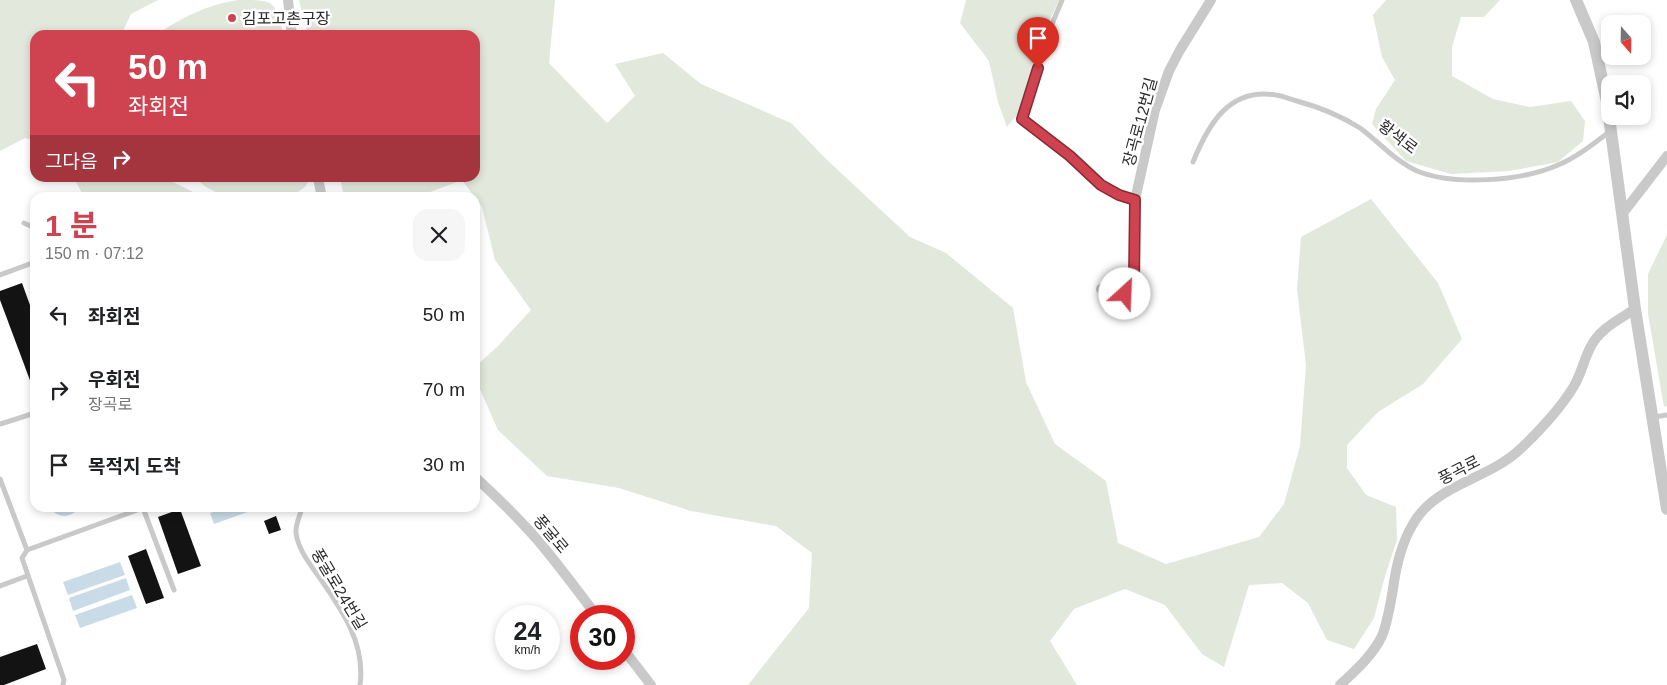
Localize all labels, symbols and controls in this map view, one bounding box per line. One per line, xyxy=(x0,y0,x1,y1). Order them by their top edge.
place label: 김포고촌구장 xyxy=(242,10,331,27)
marker: 김포고촌구장 xyxy=(226,12,238,24)
north arrow xyxy=(1601,15,1651,65)
map controls xyxy=(1601,15,1651,125)
pin xyxy=(1017,17,1059,68)
icon: arrive xyxy=(1024,24,1052,52)
text: 50 m xyxy=(128,47,208,86)
icon: left xyxy=(45,50,110,115)
button: sound xyxy=(1601,75,1651,125)
street label: 장곡로12번길 xyxy=(1120,76,1160,168)
text: 좌회전 xyxy=(128,94,189,119)
street label: 황색로 xyxy=(1375,117,1421,157)
icon: right xyxy=(107,145,135,173)
text: 그다음 xyxy=(45,151,97,172)
text: 1 분 xyxy=(45,209,98,242)
button: close xyxy=(413,209,465,261)
text: 150 m · 07:12 xyxy=(45,245,144,262)
position arrow xyxy=(1098,267,1150,319)
icon: left xyxy=(45,301,73,329)
text: 50 m xyxy=(423,304,465,325)
text: 좌회전 xyxy=(88,306,140,327)
text: 우회전 xyxy=(88,369,140,390)
icon: right xyxy=(45,376,73,404)
text: 70 m xyxy=(423,379,465,400)
text: 장곡로 xyxy=(88,396,132,413)
icon: arrive xyxy=(45,451,73,479)
street label: 풍곡로 xyxy=(1435,452,1483,488)
text: 30 m xyxy=(423,454,465,475)
text: 목적지 도착 xyxy=(88,456,181,477)
street label: 풍굴로 xyxy=(530,512,572,557)
street label: 풍굴로24번길 xyxy=(308,545,370,633)
speed limit sign: 30 xyxy=(570,605,635,670)
text: 24 xyxy=(514,617,541,645)
text: km/h xyxy=(514,643,541,657)

